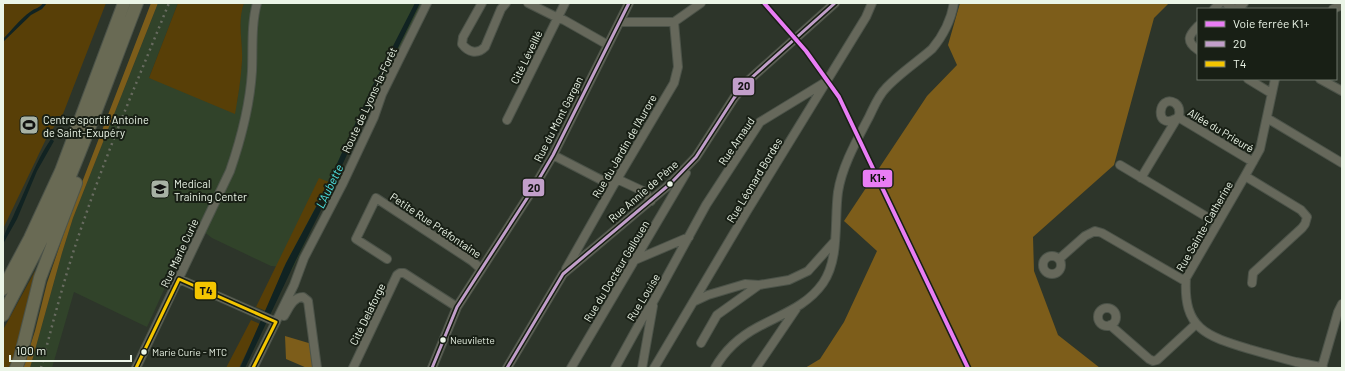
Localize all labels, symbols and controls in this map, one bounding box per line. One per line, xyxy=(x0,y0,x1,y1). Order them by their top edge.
legend xyxy=(1197,8,1337,80)
text: Voie ferrée K1+ xyxy=(1233,16,1309,30)
street label: Cité Léveillé xyxy=(507,28,545,86)
text: 20 xyxy=(1233,36,1246,50)
street label: Route de Lyons-la-Forêt xyxy=(339,45,399,155)
text: T4 xyxy=(1233,56,1246,70)
street label: Rue du Mont Gargan xyxy=(531,74,585,164)
line badge: 20 xyxy=(732,77,755,96)
text: 20 xyxy=(738,79,750,92)
street label: Rue du Jardin de l'Aurore xyxy=(589,92,659,200)
street label: Allée du Prieuré xyxy=(1186,105,1256,155)
place label: Centre sportif Antoine de Saint-Exupéry xyxy=(43,113,149,139)
sports icon: Centre sportif Antoine de Saint-Exupéry xyxy=(18,114,40,136)
street label: Rue Arnaud xyxy=(715,115,757,167)
street label: Rue Léonard Bordes xyxy=(724,135,784,225)
street label: Rue Annie de Pène xyxy=(606,157,681,225)
water label: L'Aubette xyxy=(312,162,346,210)
line badge: K1+ xyxy=(862,169,893,188)
text: K1+ xyxy=(870,171,887,184)
place label: Medical Training Center xyxy=(174,177,247,203)
school or university icon: Medical Training Center xyxy=(149,178,171,200)
line badge: 20 xyxy=(522,178,545,197)
unlabelled marker xyxy=(665,179,675,189)
street label: Rue Sainte-Catherine xyxy=(1173,179,1235,273)
text: 20 xyxy=(528,181,540,194)
street label: Petite Rue Préfontaine xyxy=(388,190,484,260)
street label: Rue Marie Curie xyxy=(157,216,201,289)
street label: Rue du Docteur Gallouen xyxy=(581,218,652,324)
street label: Rue Louise xyxy=(624,271,662,323)
line badge: T4 xyxy=(194,281,217,300)
street label: Cité Delaforge xyxy=(346,281,388,347)
text: T4 xyxy=(199,284,213,297)
place label: Neuvilette xyxy=(450,334,495,346)
marker: Neuvilette xyxy=(438,335,448,345)
scale bar xyxy=(10,337,131,363)
text: 100 m xyxy=(16,343,46,357)
place label: Marie Curie - MTC xyxy=(152,346,227,358)
marker: Marie Curie - MTC xyxy=(139,347,149,357)

